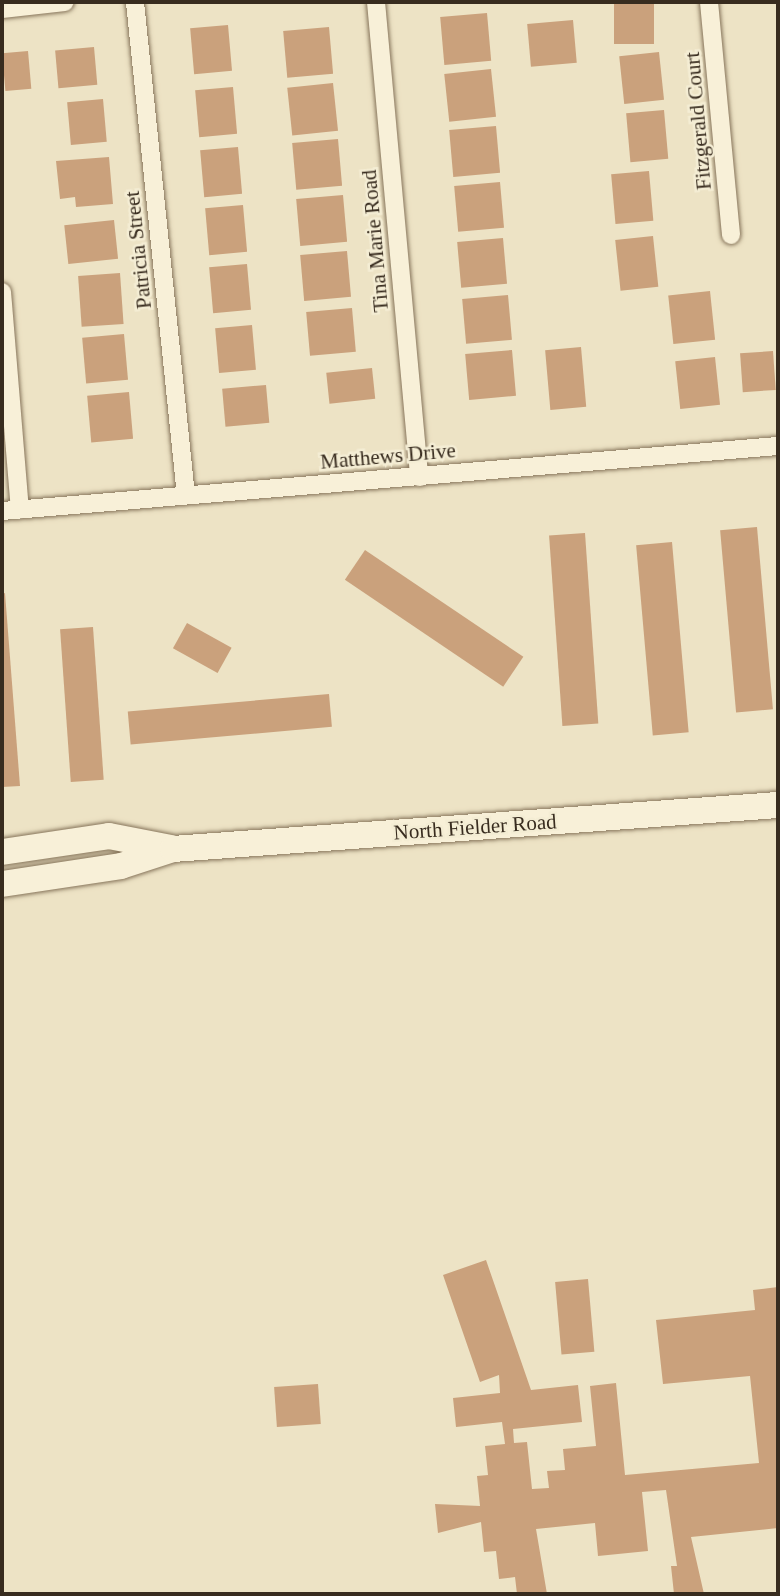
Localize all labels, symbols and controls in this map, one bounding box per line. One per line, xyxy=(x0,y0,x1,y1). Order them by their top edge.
street label: Fitzgerald Court xyxy=(679,51,717,191)
street label: Tina Marie Road xyxy=(356,169,394,313)
street label: Patricia Street xyxy=(119,190,157,310)
street label: Matthews Drive xyxy=(319,438,457,474)
street label: North Fielder Road xyxy=(393,809,557,845)

